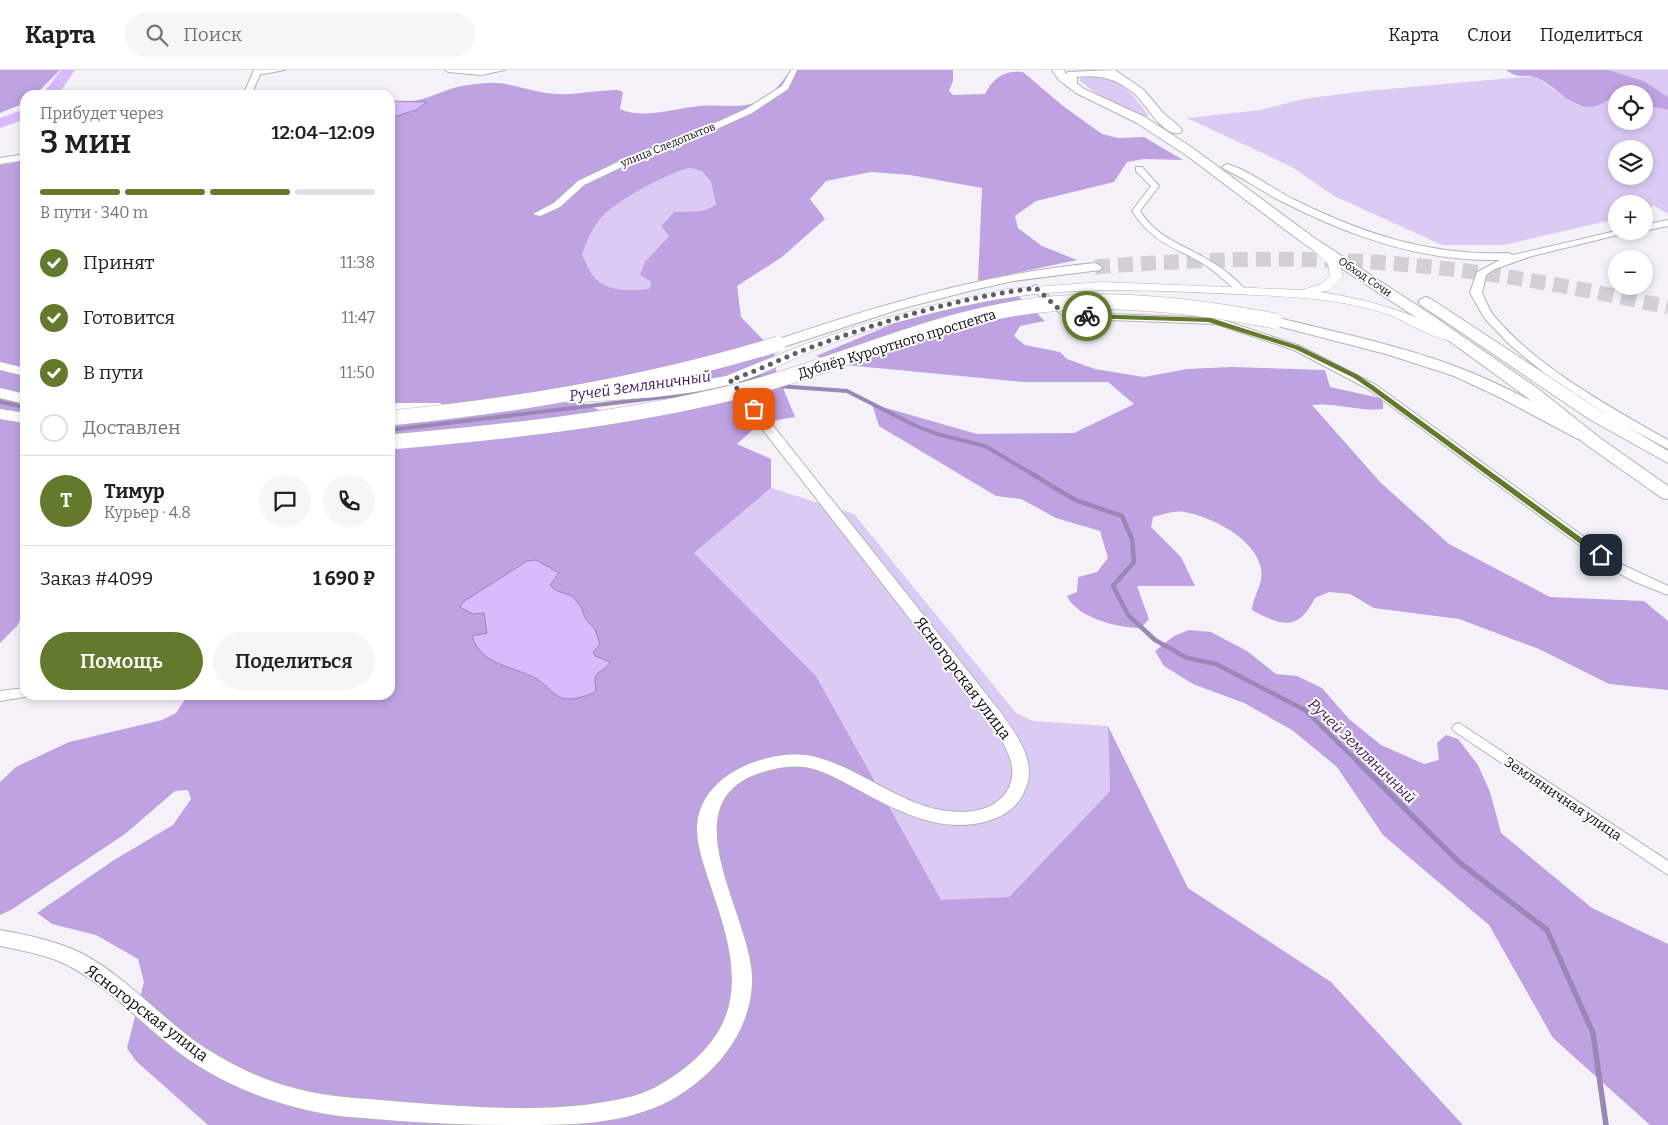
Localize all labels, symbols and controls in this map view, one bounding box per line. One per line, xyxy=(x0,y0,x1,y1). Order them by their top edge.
search box xyxy=(125,12,475,57)
text: Карта xyxy=(25,21,95,49)
icon: search xyxy=(143,21,171,49)
text: Поиск xyxy=(183,23,242,46)
text: Карта xyxy=(1388,24,1439,46)
text: Слои xyxy=(1467,24,1512,46)
text: Поделиться xyxy=(1540,24,1643,46)
map controls xyxy=(1608,85,1653,295)
button: locate xyxy=(1608,85,1653,130)
text: Прибудет через xyxy=(40,104,164,123)
street label: улица Следопытов xyxy=(618,120,717,170)
text: 12:04–12:09 xyxy=(272,121,375,144)
text: 3 мин xyxy=(40,123,131,161)
button: layers xyxy=(1608,140,1653,185)
button: + xyxy=(1608,195,1653,240)
text: В пути · 340 m xyxy=(40,203,148,222)
icon: check xyxy=(40,249,68,277)
button: − xyxy=(1608,250,1653,295)
text: Принят xyxy=(83,251,154,274)
text: 11:38 xyxy=(340,253,375,272)
street label: Обход Сочи xyxy=(1336,254,1394,300)
courier xyxy=(1062,291,1112,341)
icon: bike xyxy=(1073,302,1101,330)
icon: check xyxy=(40,304,68,332)
text: Готовится xyxy=(83,306,175,329)
street label: Дублёр Курортного проспекта xyxy=(796,306,998,382)
text: 11:47 xyxy=(341,308,375,327)
icon: check xyxy=(40,359,68,387)
text: В пути xyxy=(83,361,144,384)
text: 11:50 xyxy=(340,363,375,382)
water label: Ручей Земляничный xyxy=(568,367,712,405)
pin xyxy=(733,388,775,430)
icon: bag xyxy=(740,395,768,423)
text: Доставлен xyxy=(83,416,181,439)
button: chat xyxy=(259,475,311,527)
button: phone xyxy=(323,475,375,527)
text: Тимур xyxy=(104,480,164,503)
text: Т xyxy=(60,489,72,512)
text: Курьер · 4.8 xyxy=(104,503,191,522)
pin xyxy=(1580,534,1622,576)
icon: home xyxy=(1587,541,1615,569)
text: Заказ #4099 xyxy=(40,567,153,590)
text: 1 690 ₽ xyxy=(313,567,375,590)
street label: Ясногорская улица xyxy=(911,613,1016,743)
button: Помощь xyxy=(40,632,203,690)
button: Поделиться xyxy=(213,632,375,690)
water label: Ручей Земляничный xyxy=(1304,695,1420,807)
street label: Земляничная улица xyxy=(1501,753,1625,845)
street label: Ясногорская улица xyxy=(82,961,212,1066)

